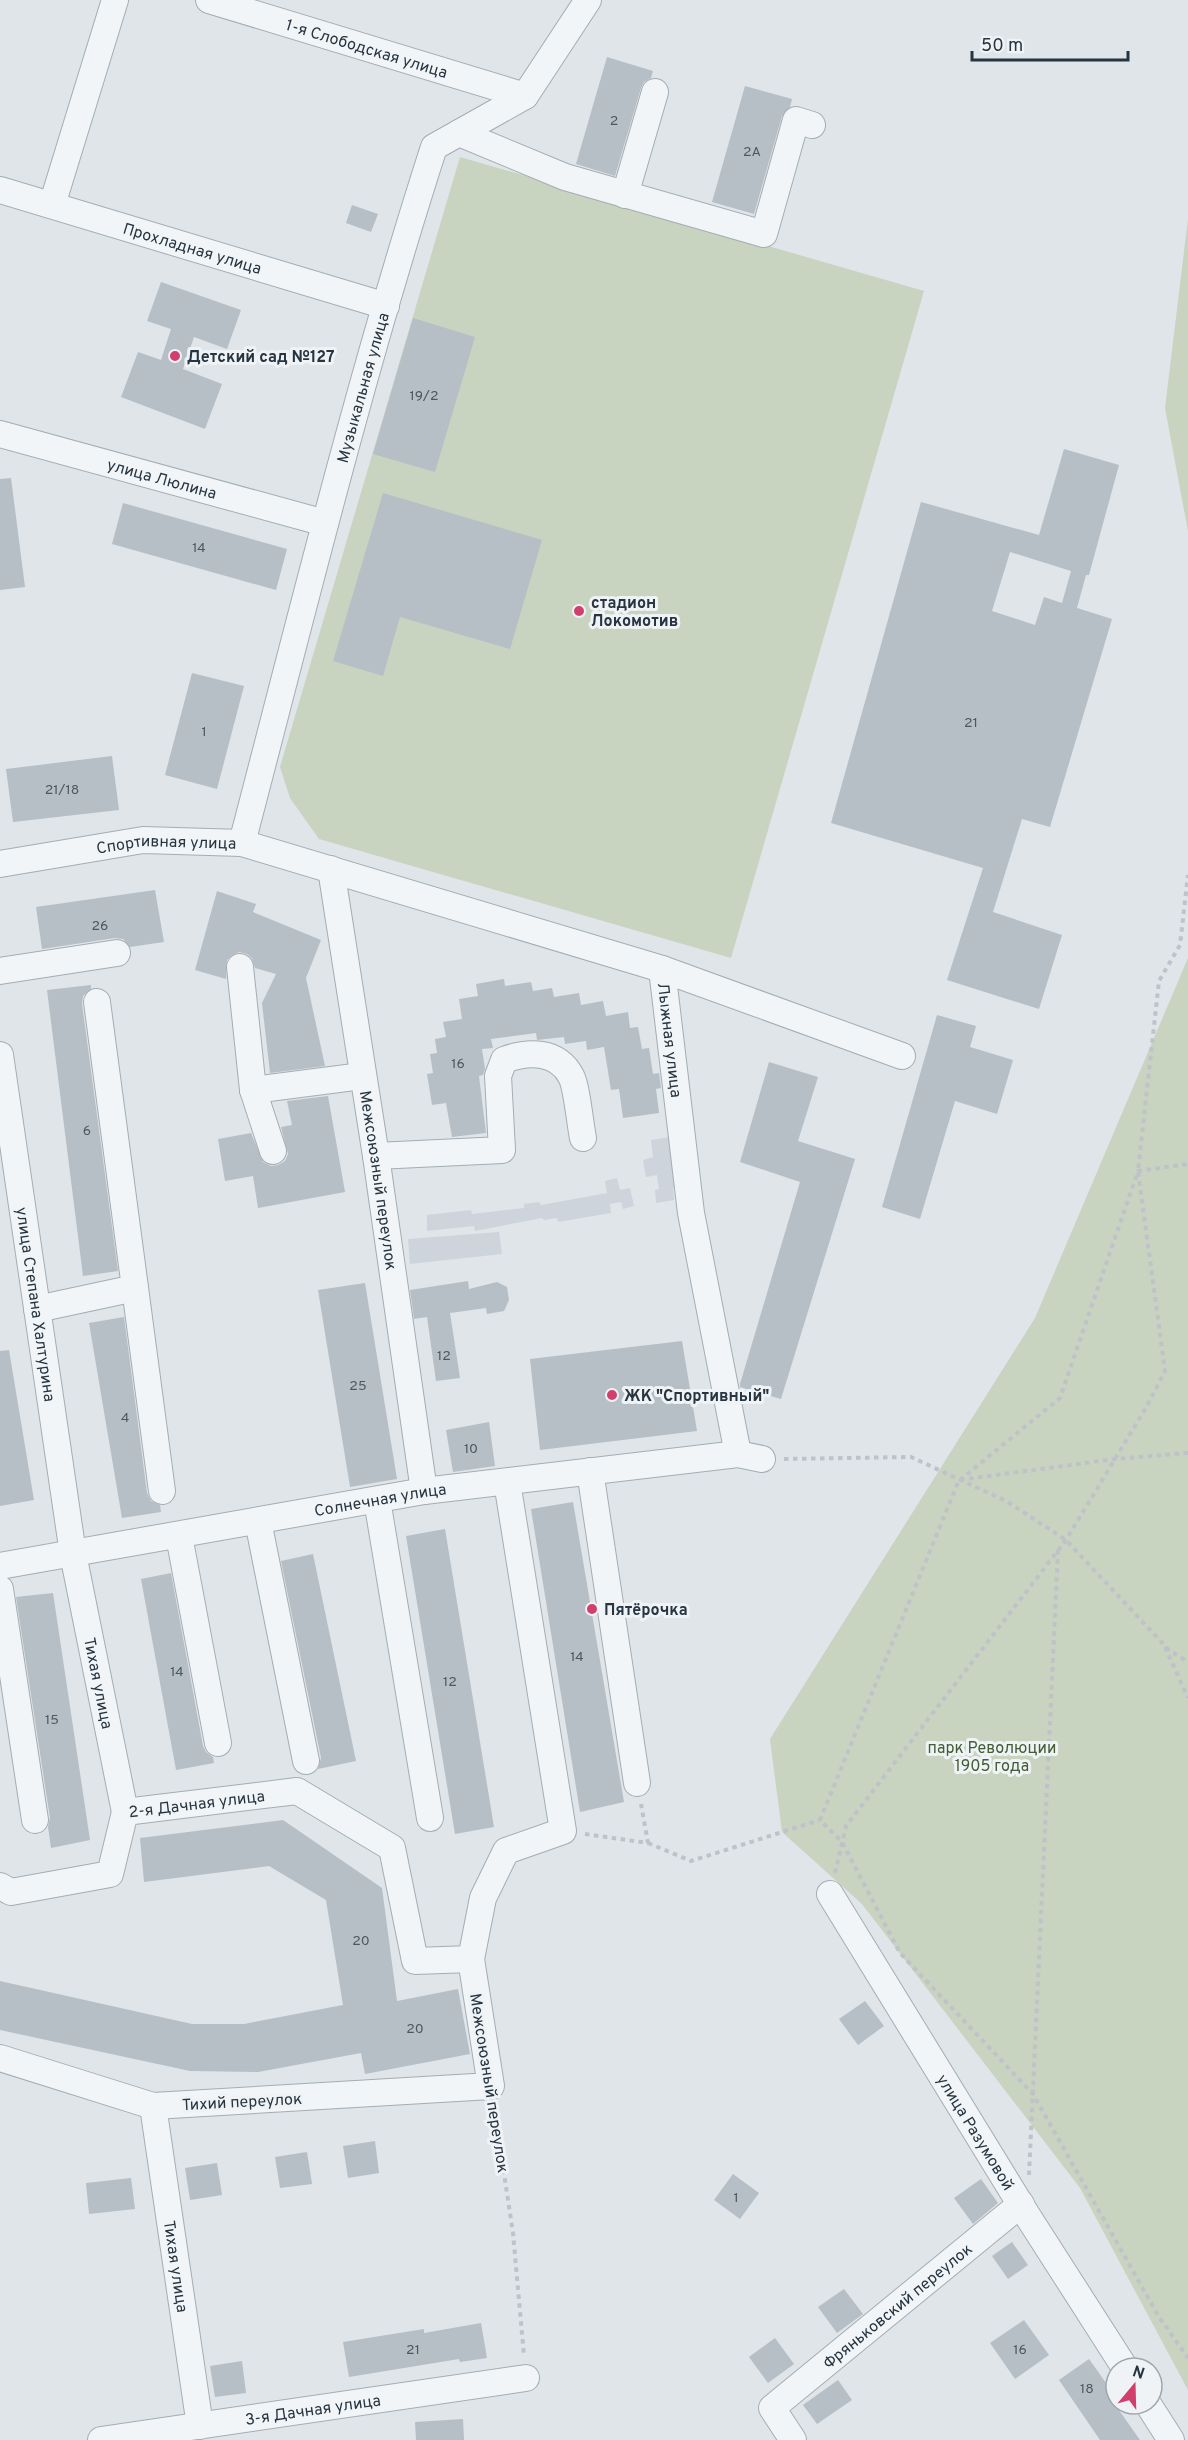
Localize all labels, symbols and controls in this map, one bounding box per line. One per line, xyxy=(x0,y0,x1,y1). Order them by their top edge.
street label: 1-я Слободская улица xyxy=(283,16,450,84)
scale bar xyxy=(972,24,1128,62)
text: 50 m xyxy=(981,35,1023,58)
house number: 2 xyxy=(610,113,618,130)
house number: 2А xyxy=(743,144,761,161)
street label: Прохладная улица xyxy=(120,220,264,280)
street label: Музыкальная улица xyxy=(334,311,395,466)
place label: Детский сад №127 xyxy=(187,348,335,368)
marker: Детский сад №127 xyxy=(168,349,182,363)
house number: 19/2 xyxy=(409,388,439,405)
street label: улица Люлина xyxy=(104,456,219,505)
house number: 14 xyxy=(192,540,206,557)
place label: стадион Локомотив xyxy=(591,594,678,632)
marker: стадион Локомотив xyxy=(572,604,586,618)
house number: 21 xyxy=(964,715,978,732)
house number: 1 xyxy=(201,724,207,741)
house number: 21/18 xyxy=(45,782,79,799)
street label: Спортивная улица xyxy=(95,832,236,860)
house number: 26 xyxy=(92,918,108,935)
street label: Лыжная улица xyxy=(652,982,685,1099)
house number: 16 xyxy=(451,1056,465,1073)
street label: Межсоюзный переулок xyxy=(354,1089,400,1272)
house number: 6 xyxy=(83,1123,91,1140)
street label: улица Степана Халтурина xyxy=(10,1206,59,1403)
house number: 12 xyxy=(437,1348,451,1365)
house number: 25 xyxy=(349,1378,367,1395)
place label: ЖК "Спортивный" xyxy=(624,1387,769,1407)
marker: ЖК "Спортивный" xyxy=(605,1388,619,1402)
house number: 4 xyxy=(121,1410,129,1427)
house number: 10 xyxy=(464,1441,478,1458)
street label: Солнечная улица xyxy=(313,1480,448,1522)
place label: Пятёрочка xyxy=(604,1601,688,1621)
marker: Пятёрочка xyxy=(585,1602,599,1616)
street label: Тихая улица xyxy=(78,1636,116,1731)
house number: 14 xyxy=(570,1649,584,1666)
house number: 14 xyxy=(170,1664,184,1681)
house number: 12 xyxy=(443,1674,457,1691)
house number: 15 xyxy=(45,1712,59,1729)
park label: парк Революции 1905 года xyxy=(928,1739,1056,1777)
street label: 2-я Дачная улица xyxy=(127,1787,266,1823)
house number: 20 xyxy=(352,1933,370,1950)
street label: Межсоюзный переулок xyxy=(464,1992,512,2174)
house number: 20 xyxy=(406,2021,424,2038)
street label: улица Разумовой xyxy=(931,2071,1017,2195)
street label: Тихий переулок xyxy=(181,2090,303,2116)
house number: 1 xyxy=(733,2190,739,2207)
street label: Тихая улица xyxy=(158,2219,191,2314)
street label: Фряньковский переулок xyxy=(820,2240,977,2374)
house number: 21 xyxy=(406,2342,420,2359)
house number: 16 xyxy=(1013,2342,1027,2359)
north arrow xyxy=(1104,2356,1164,2416)
text: N xyxy=(1130,2362,1147,2385)
house number: 18 xyxy=(1080,2381,1094,2398)
street label: 3-я Дачная улица xyxy=(244,2391,382,2431)

